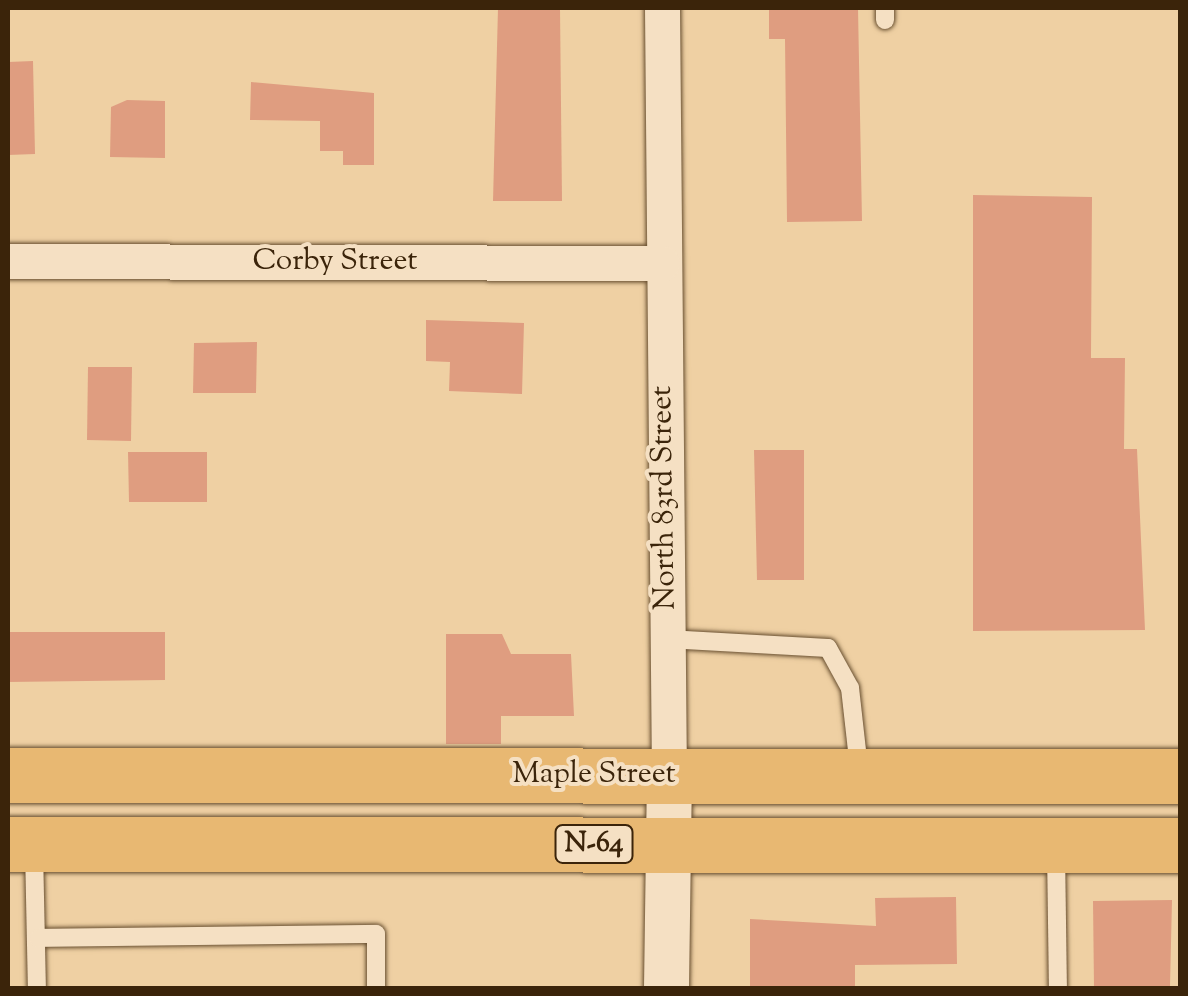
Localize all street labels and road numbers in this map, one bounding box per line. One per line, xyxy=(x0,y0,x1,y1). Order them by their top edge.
street label: Corby Street xyxy=(252,244,418,280)
street label: North 83rd Street xyxy=(645,386,685,610)
street label: Maple Street xyxy=(512,757,676,793)
road number: N-64 xyxy=(554,821,634,867)

